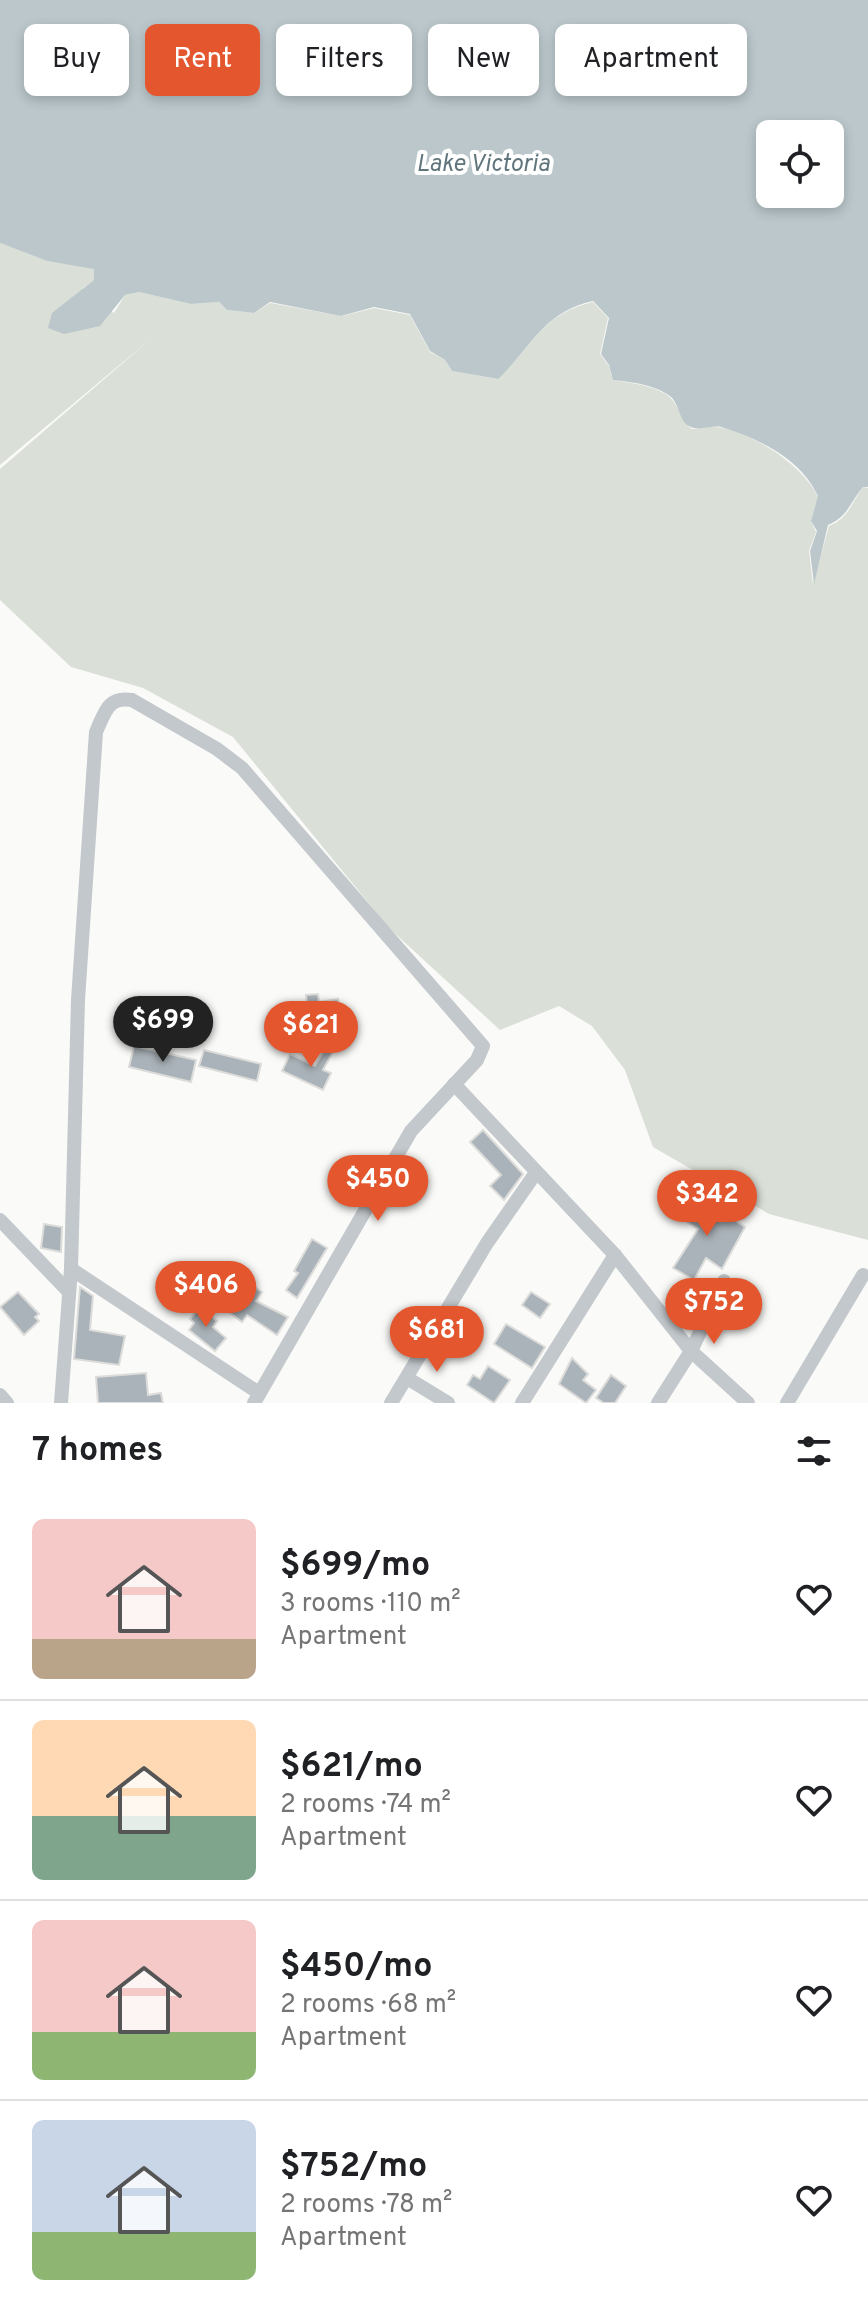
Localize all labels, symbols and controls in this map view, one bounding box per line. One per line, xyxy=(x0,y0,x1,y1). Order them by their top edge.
chip: Buy xyxy=(24,24,129,96)
chip: Rent xyxy=(145,24,260,96)
chip: Filters xyxy=(276,24,412,96)
chip: New xyxy=(428,24,539,96)
chip: Apartment xyxy=(555,24,747,96)
map controls xyxy=(756,120,844,208)
button: locate xyxy=(756,120,844,208)
water label: Lake Victoria xyxy=(416,150,550,180)
pin: $699 xyxy=(116,996,210,1064)
pin: $621 xyxy=(264,1001,358,1069)
text: $699 xyxy=(131,1005,195,1038)
text: $621 xyxy=(282,1010,340,1043)
pin: $450 xyxy=(331,1155,425,1223)
text: $450 xyxy=(345,1164,411,1197)
pin: $342 xyxy=(660,1170,754,1238)
text: $342 xyxy=(675,1179,739,1212)
pin: $406 xyxy=(159,1261,253,1329)
text: $406 xyxy=(173,1270,239,1303)
pin: $752 xyxy=(667,1278,761,1346)
text: $752 xyxy=(683,1287,745,1320)
pin: $681 xyxy=(390,1306,484,1374)
text: $681 xyxy=(408,1315,466,1348)
icon: filters xyxy=(792,1429,836,1473)
text: 7 homes xyxy=(32,1430,163,1473)
text: $699/mo xyxy=(280,1545,430,1588)
icon: home xyxy=(96,1551,192,1647)
icon: heart xyxy=(792,1577,836,1621)
text: 3 rooms · 110 m² xyxy=(280,1588,461,1621)
text: Apartment xyxy=(280,1621,407,1654)
text: $621/mo xyxy=(280,1746,423,1789)
icon: home xyxy=(96,1752,192,1848)
icon: heart xyxy=(792,1778,836,1822)
text: 2 rooms · 74 m² xyxy=(280,1789,451,1822)
text: Apartment xyxy=(280,1822,407,1855)
text: $450/mo xyxy=(280,1946,432,1989)
icon: home xyxy=(96,1952,192,2048)
icon: heart xyxy=(792,1978,836,2022)
text: 2 rooms · 68 m² xyxy=(280,1989,456,2022)
text: Apartment xyxy=(280,2022,407,2055)
text: $752/mo xyxy=(280,2146,427,2189)
icon: home xyxy=(96,2152,192,2248)
icon: heart xyxy=(792,2178,836,2222)
text: 2 rooms · 78 m² xyxy=(280,2189,452,2222)
text: Apartment xyxy=(280,2222,407,2255)

